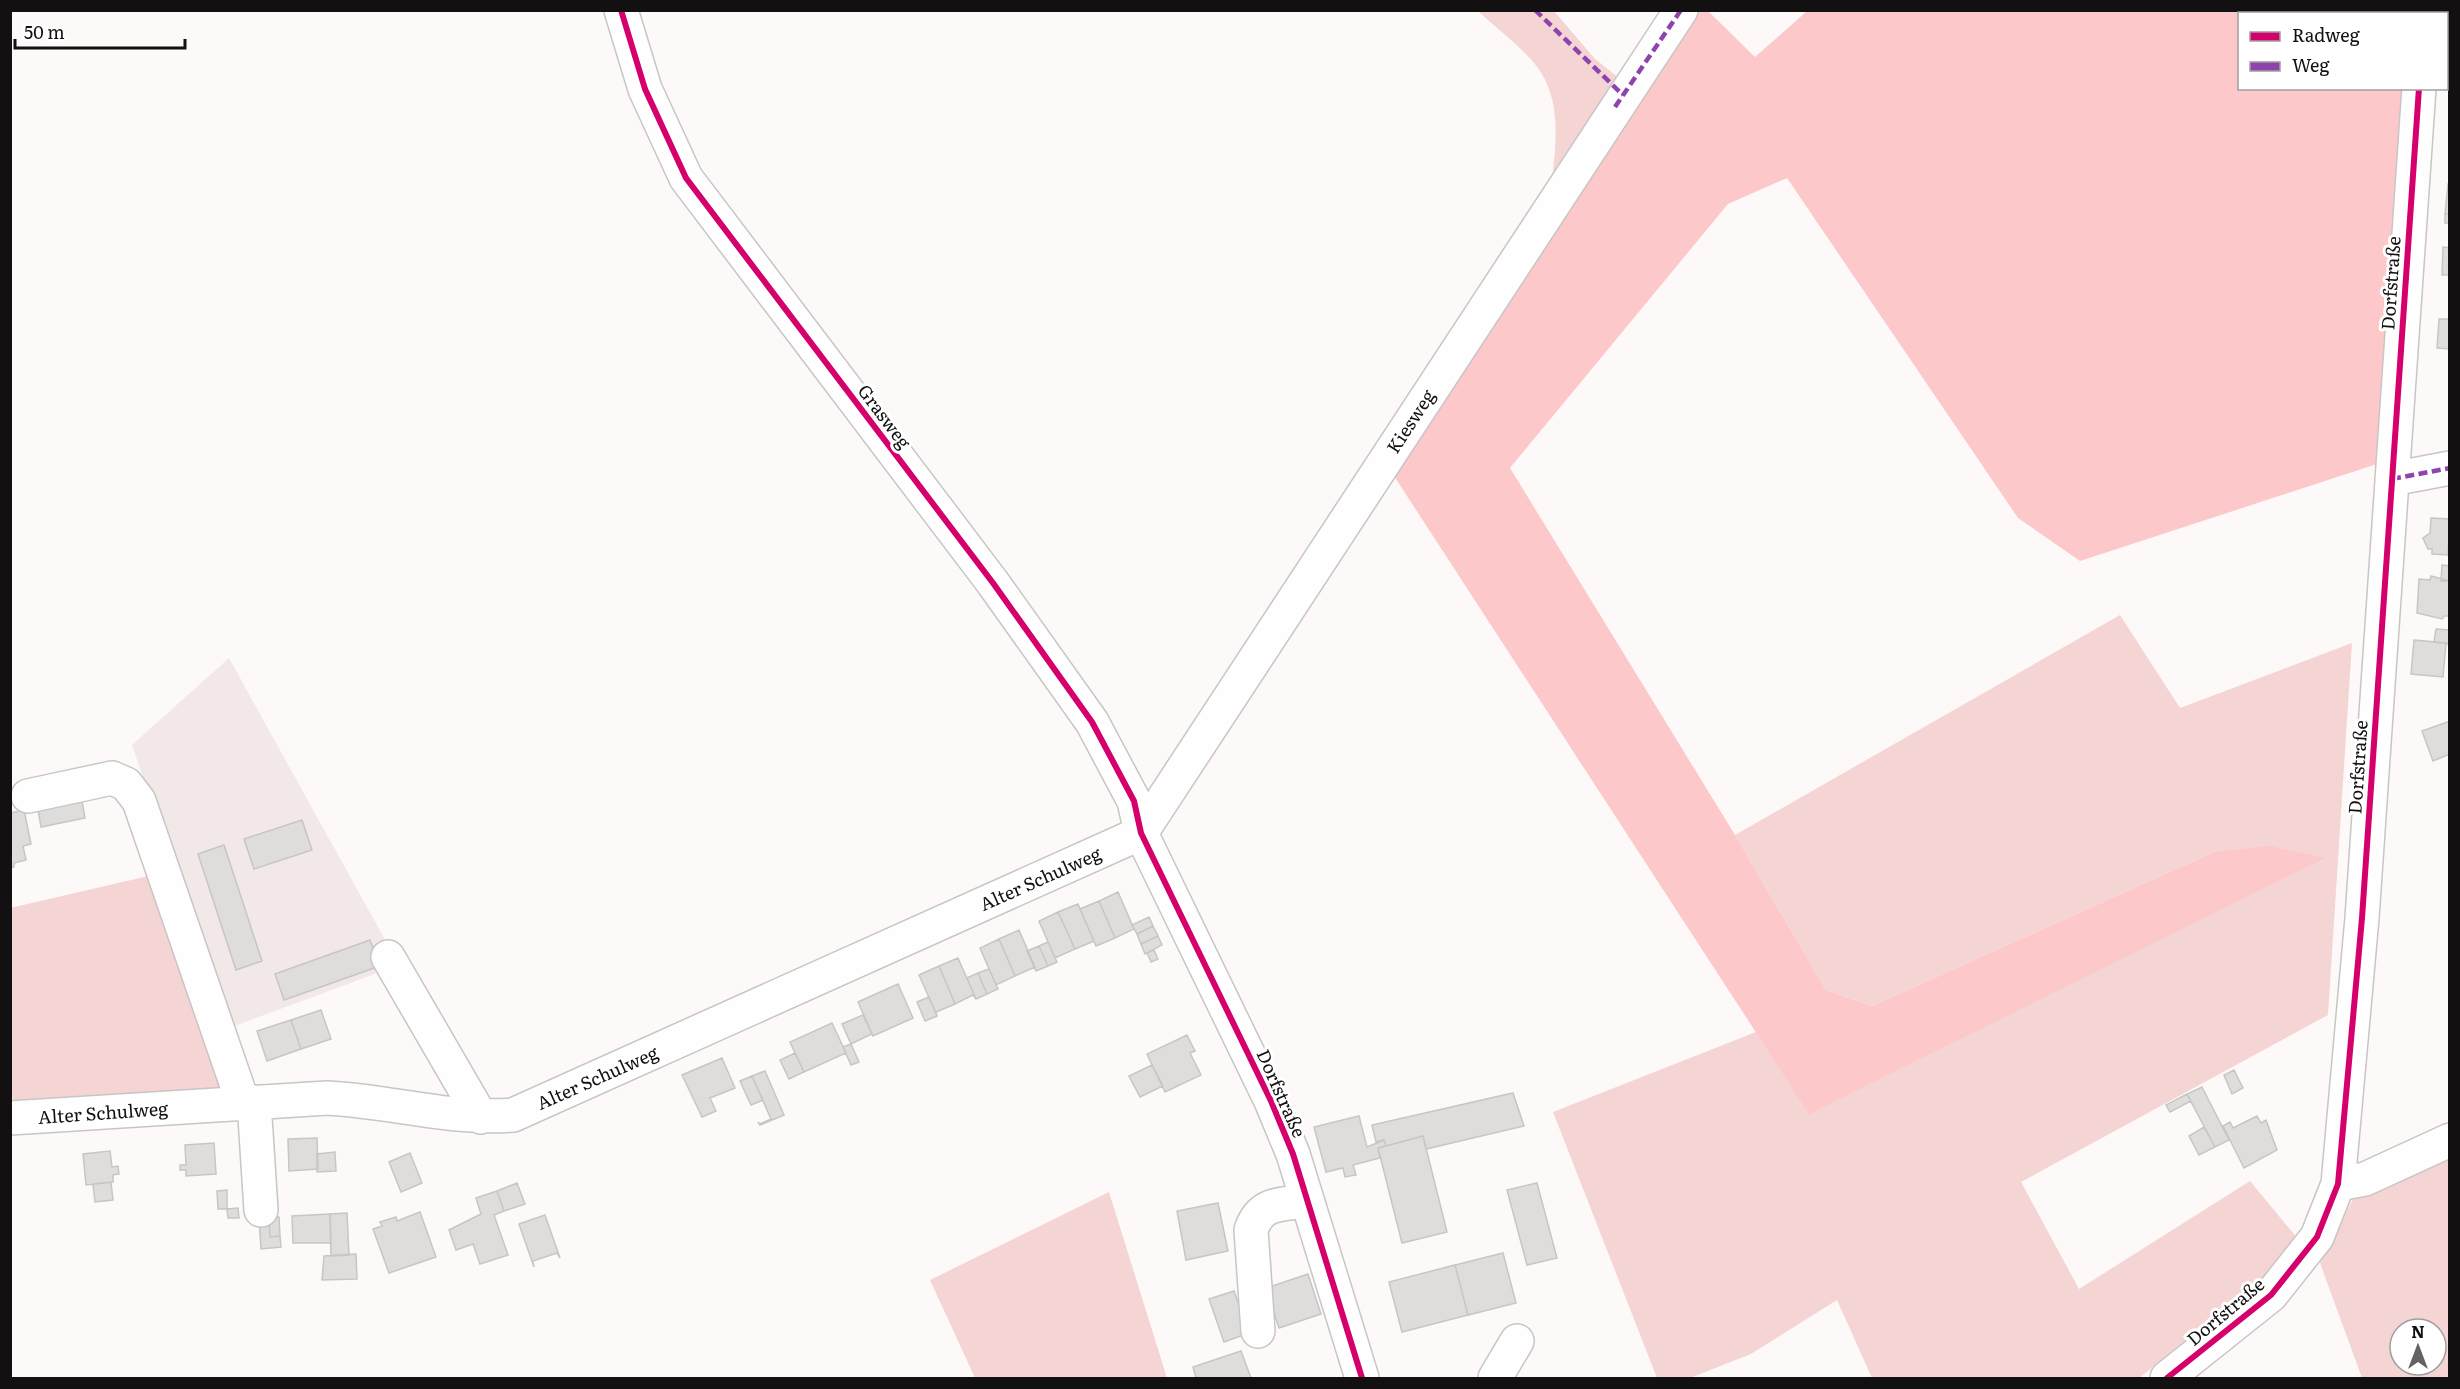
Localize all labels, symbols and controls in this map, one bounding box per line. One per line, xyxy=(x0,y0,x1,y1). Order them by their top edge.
scale bar xyxy=(15,12,184,50)
legend xyxy=(2238,12,2448,90)
text: 50 m xyxy=(24,18,65,45)
text: Radweg xyxy=(2292,21,2361,48)
text: Weg xyxy=(2292,51,2330,78)
street label: Dorfstraße xyxy=(2373,235,2407,331)
street label: Grasweg xyxy=(852,378,919,455)
street label: Kiesweg xyxy=(1379,383,1441,458)
street label: Dorfstraße xyxy=(2340,719,2374,815)
street label: Alter Schulweg xyxy=(975,839,1106,917)
street label: Alter Schulweg xyxy=(532,1038,663,1116)
street label: Dorfstraße xyxy=(1251,1045,1313,1141)
street label: Alter Schulweg xyxy=(37,1094,170,1130)
street label: Dorfstraße xyxy=(2180,1270,2270,1352)
north arrow xyxy=(2388,1317,2448,1377)
text: N xyxy=(2411,1319,2425,1343)

